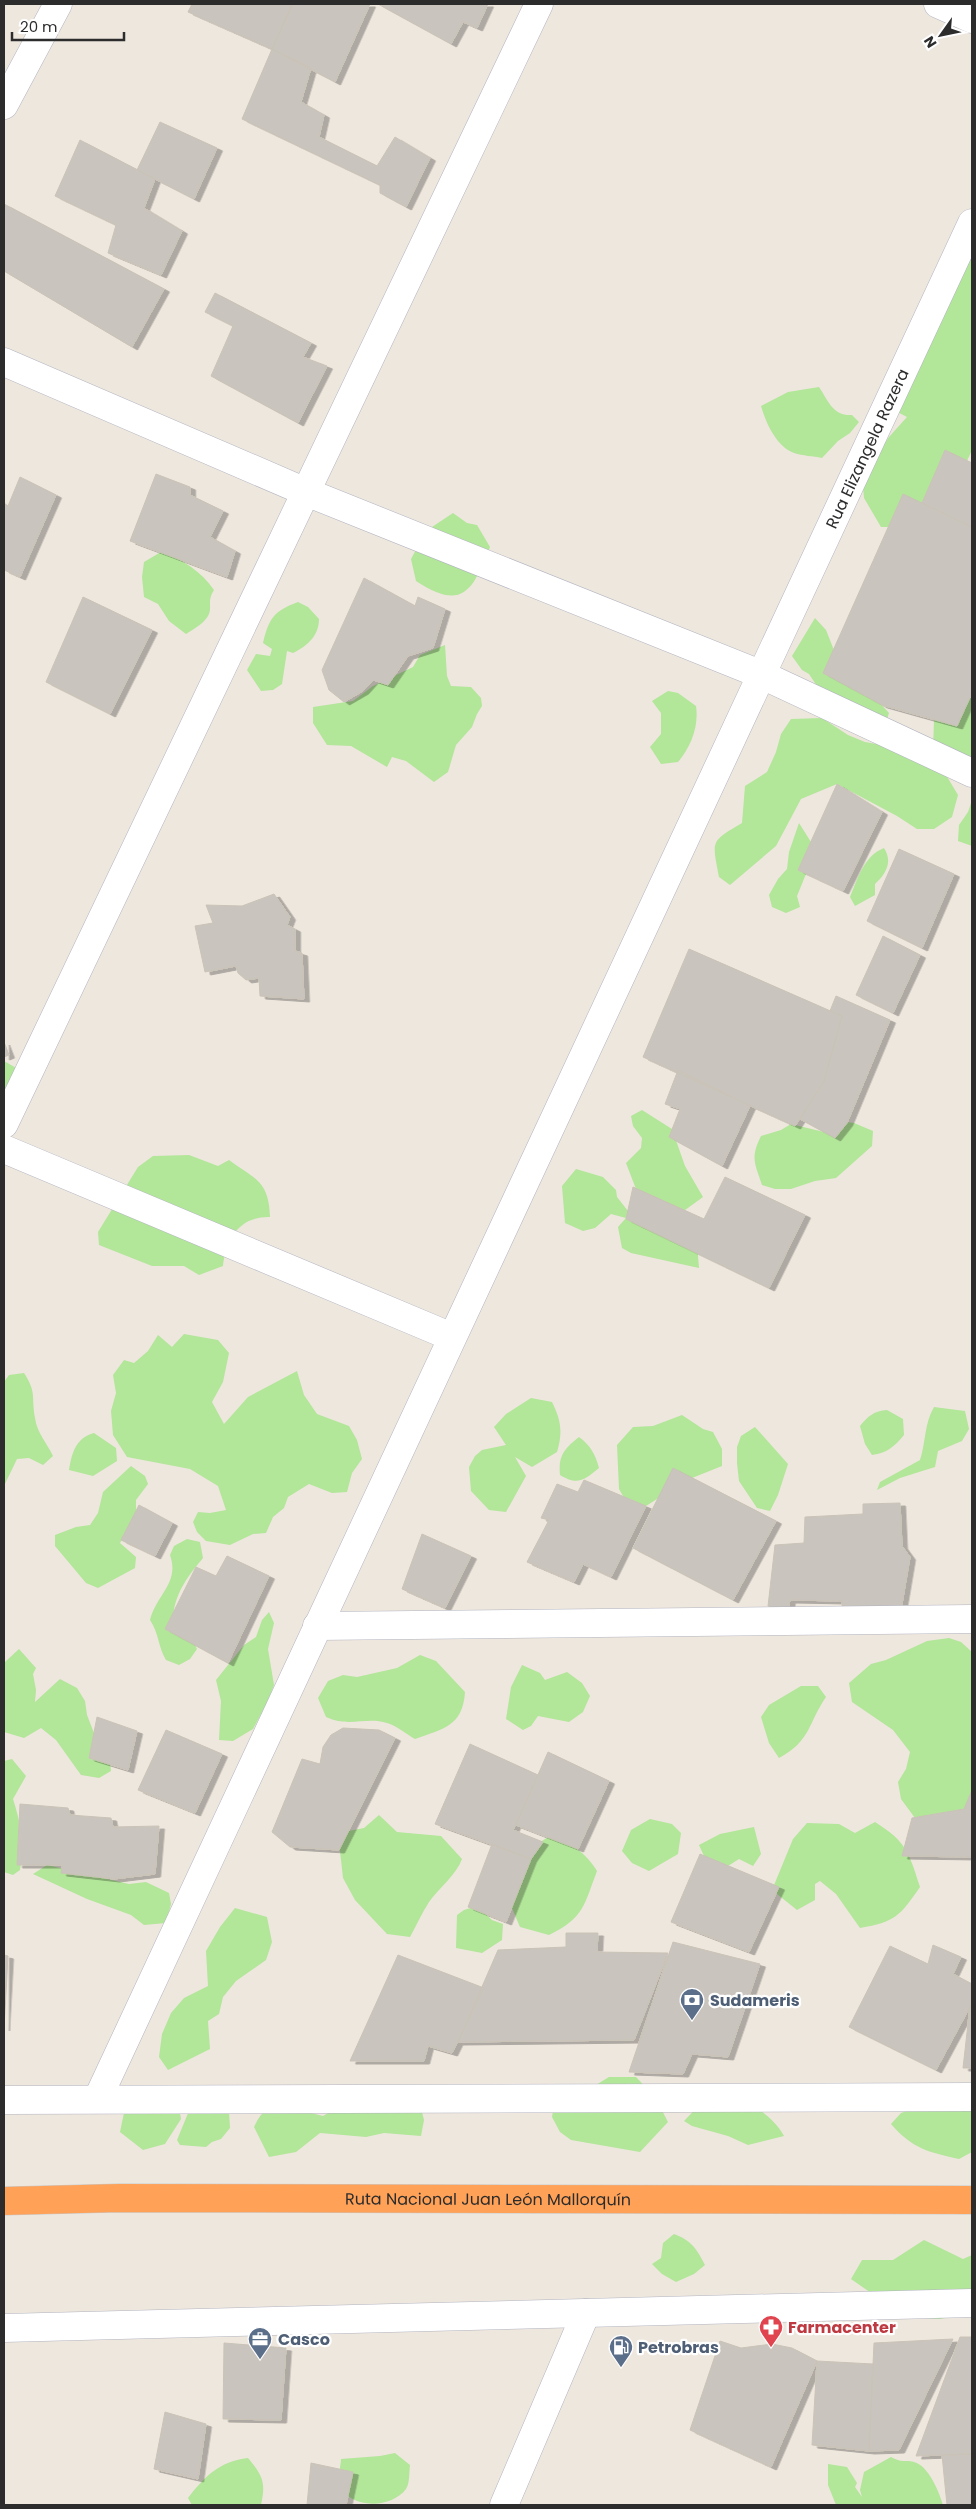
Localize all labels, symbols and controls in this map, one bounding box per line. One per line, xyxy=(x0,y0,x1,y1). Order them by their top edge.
scale bar xyxy=(12,10,125,42)
north arrow xyxy=(916,10,966,60)
text: 20 m xyxy=(20,16,58,37)
text: N xyxy=(919,32,941,52)
street label: Rua Elizangela Razera xyxy=(820,365,914,532)
bank icon: Sudameris xyxy=(679,1987,705,2021)
place label: Sudameris xyxy=(710,1989,800,2012)
street label: Ruta Nacional Juan León Mallorquín xyxy=(345,2187,631,2211)
pharmacy icon: Farmacenter xyxy=(758,2314,784,2348)
place label: Farmacenter xyxy=(788,2316,896,2339)
office icon: Casco xyxy=(247,2326,273,2360)
place label: Casco xyxy=(278,2328,330,2351)
fuel station icon: Petrobras xyxy=(608,2334,634,2368)
place label: Petrobras xyxy=(638,2336,719,2359)

